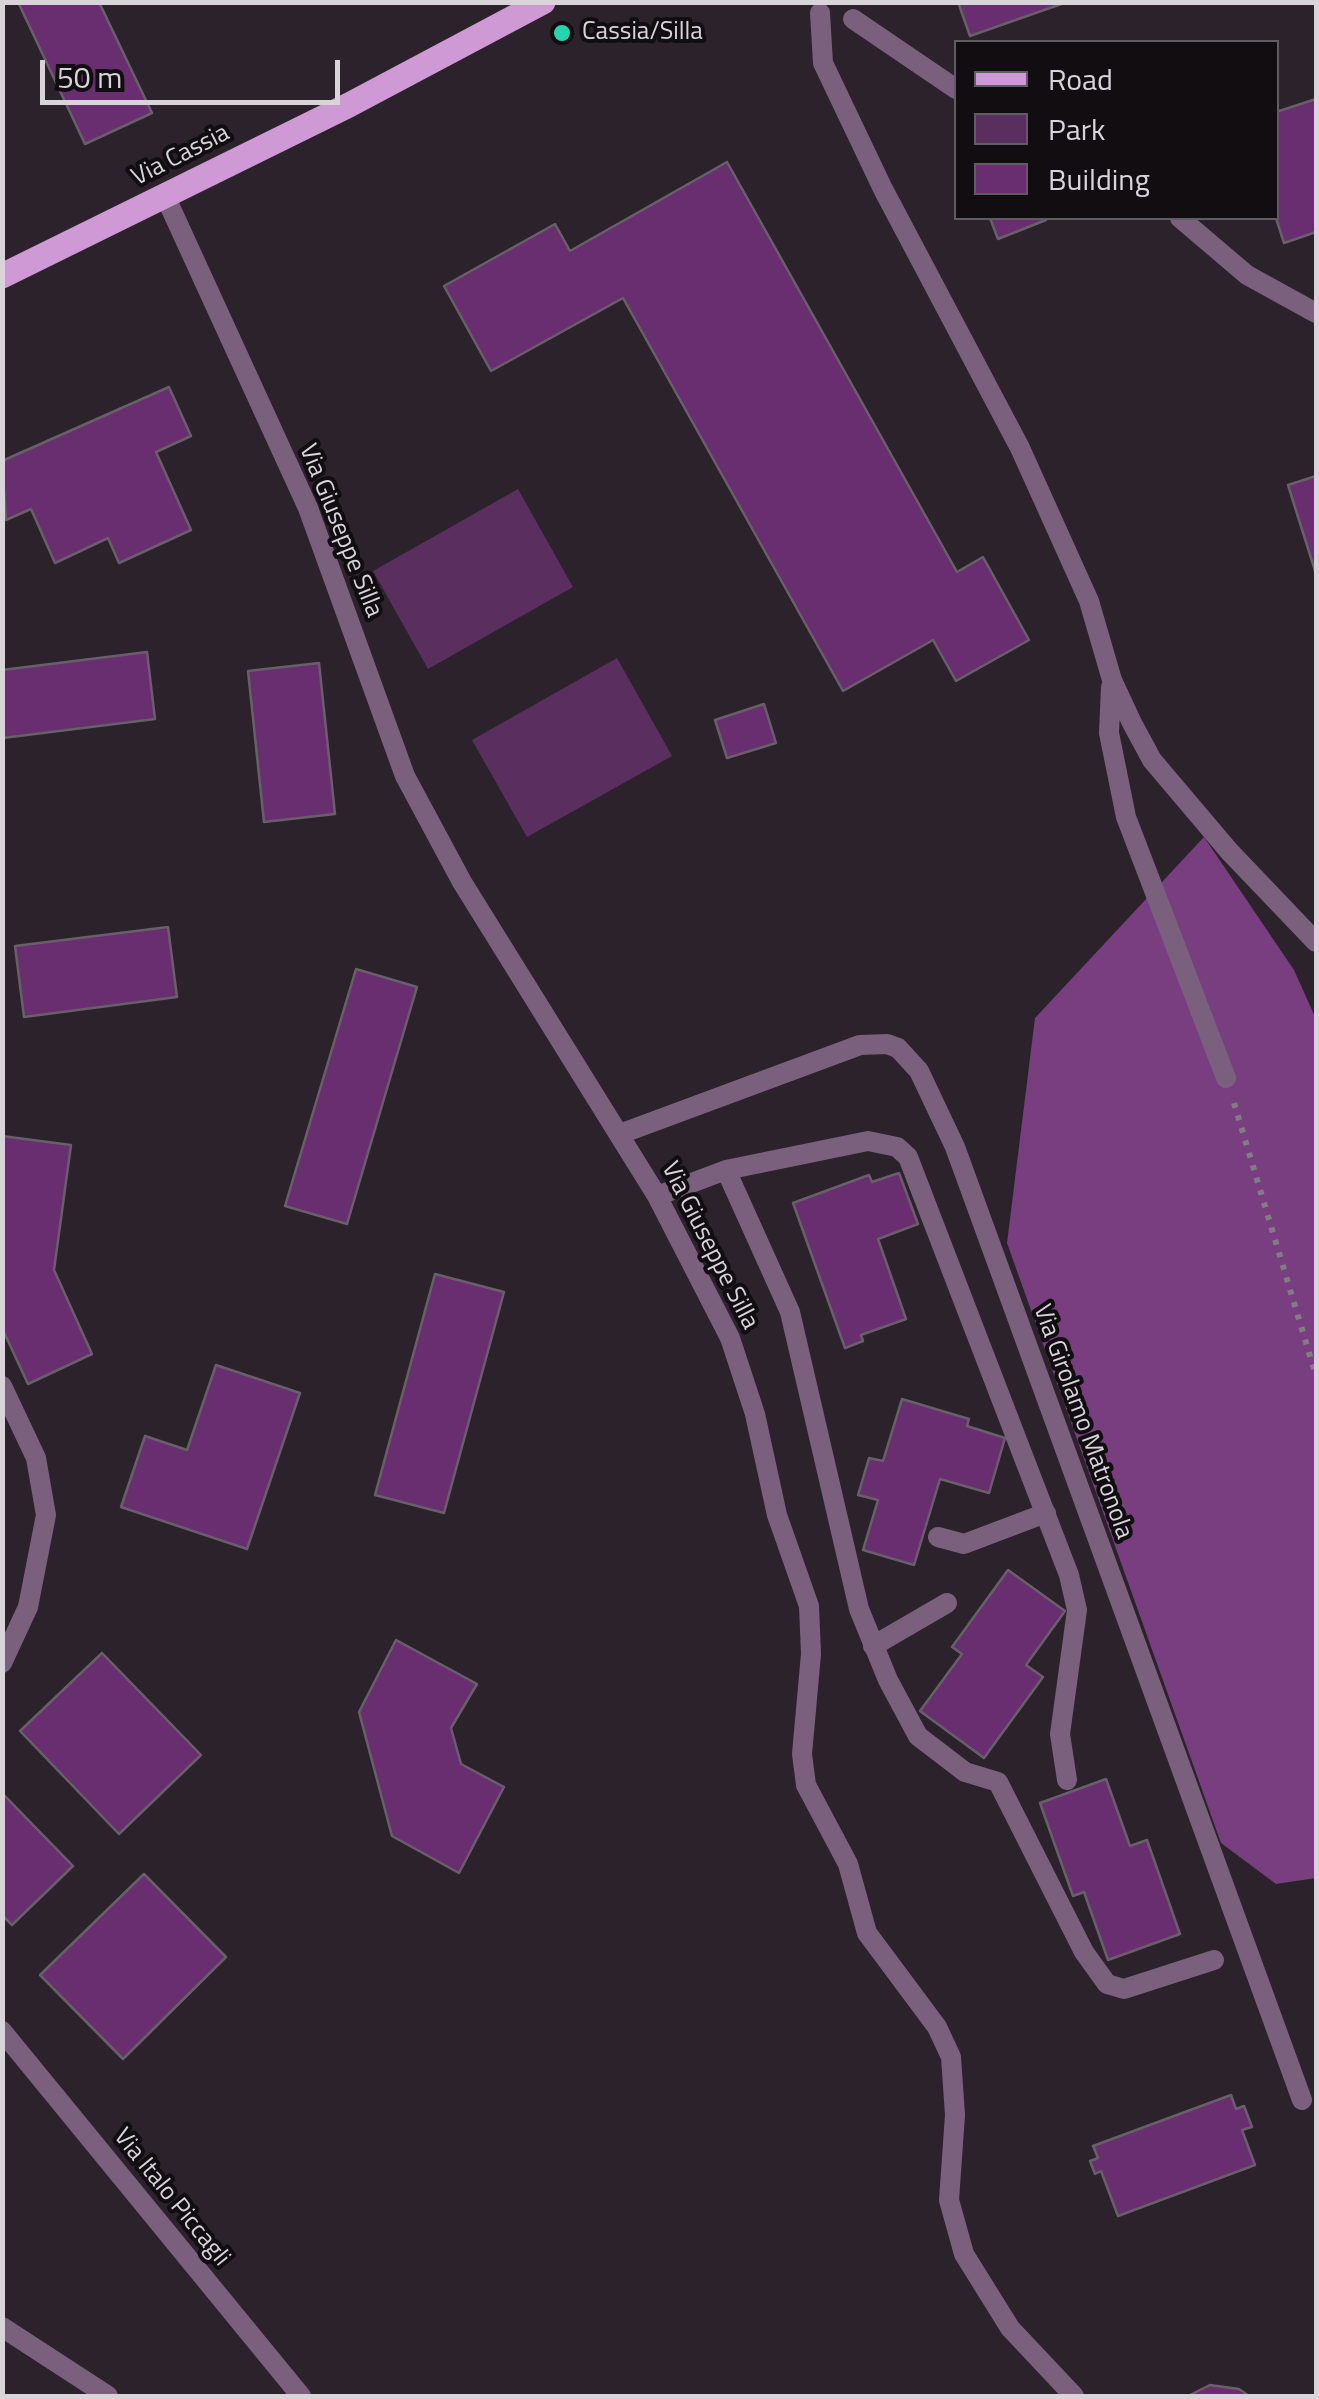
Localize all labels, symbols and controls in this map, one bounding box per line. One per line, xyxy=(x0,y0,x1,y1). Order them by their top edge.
place label: Cassia/Silla xyxy=(582,18,703,48)
marker: Cassia/Silla xyxy=(551,22,573,44)
scale bar xyxy=(45,40,345,102)
legend xyxy=(954,40,1279,220)
text: 50 m xyxy=(57,54,122,100)
text: Road xyxy=(1048,56,1113,102)
text: Park xyxy=(1048,106,1105,152)
street label: Via Cassia xyxy=(127,119,235,193)
text: Building xyxy=(1048,156,1150,202)
street label: Via Giuseppe Silla xyxy=(292,440,388,622)
street label: Via Giuseppe Silla xyxy=(654,1157,764,1335)
street label: Via Girolamo Matronola xyxy=(1026,1301,1138,1543)
street label: Via Italo Piccagli xyxy=(106,2123,236,2273)

